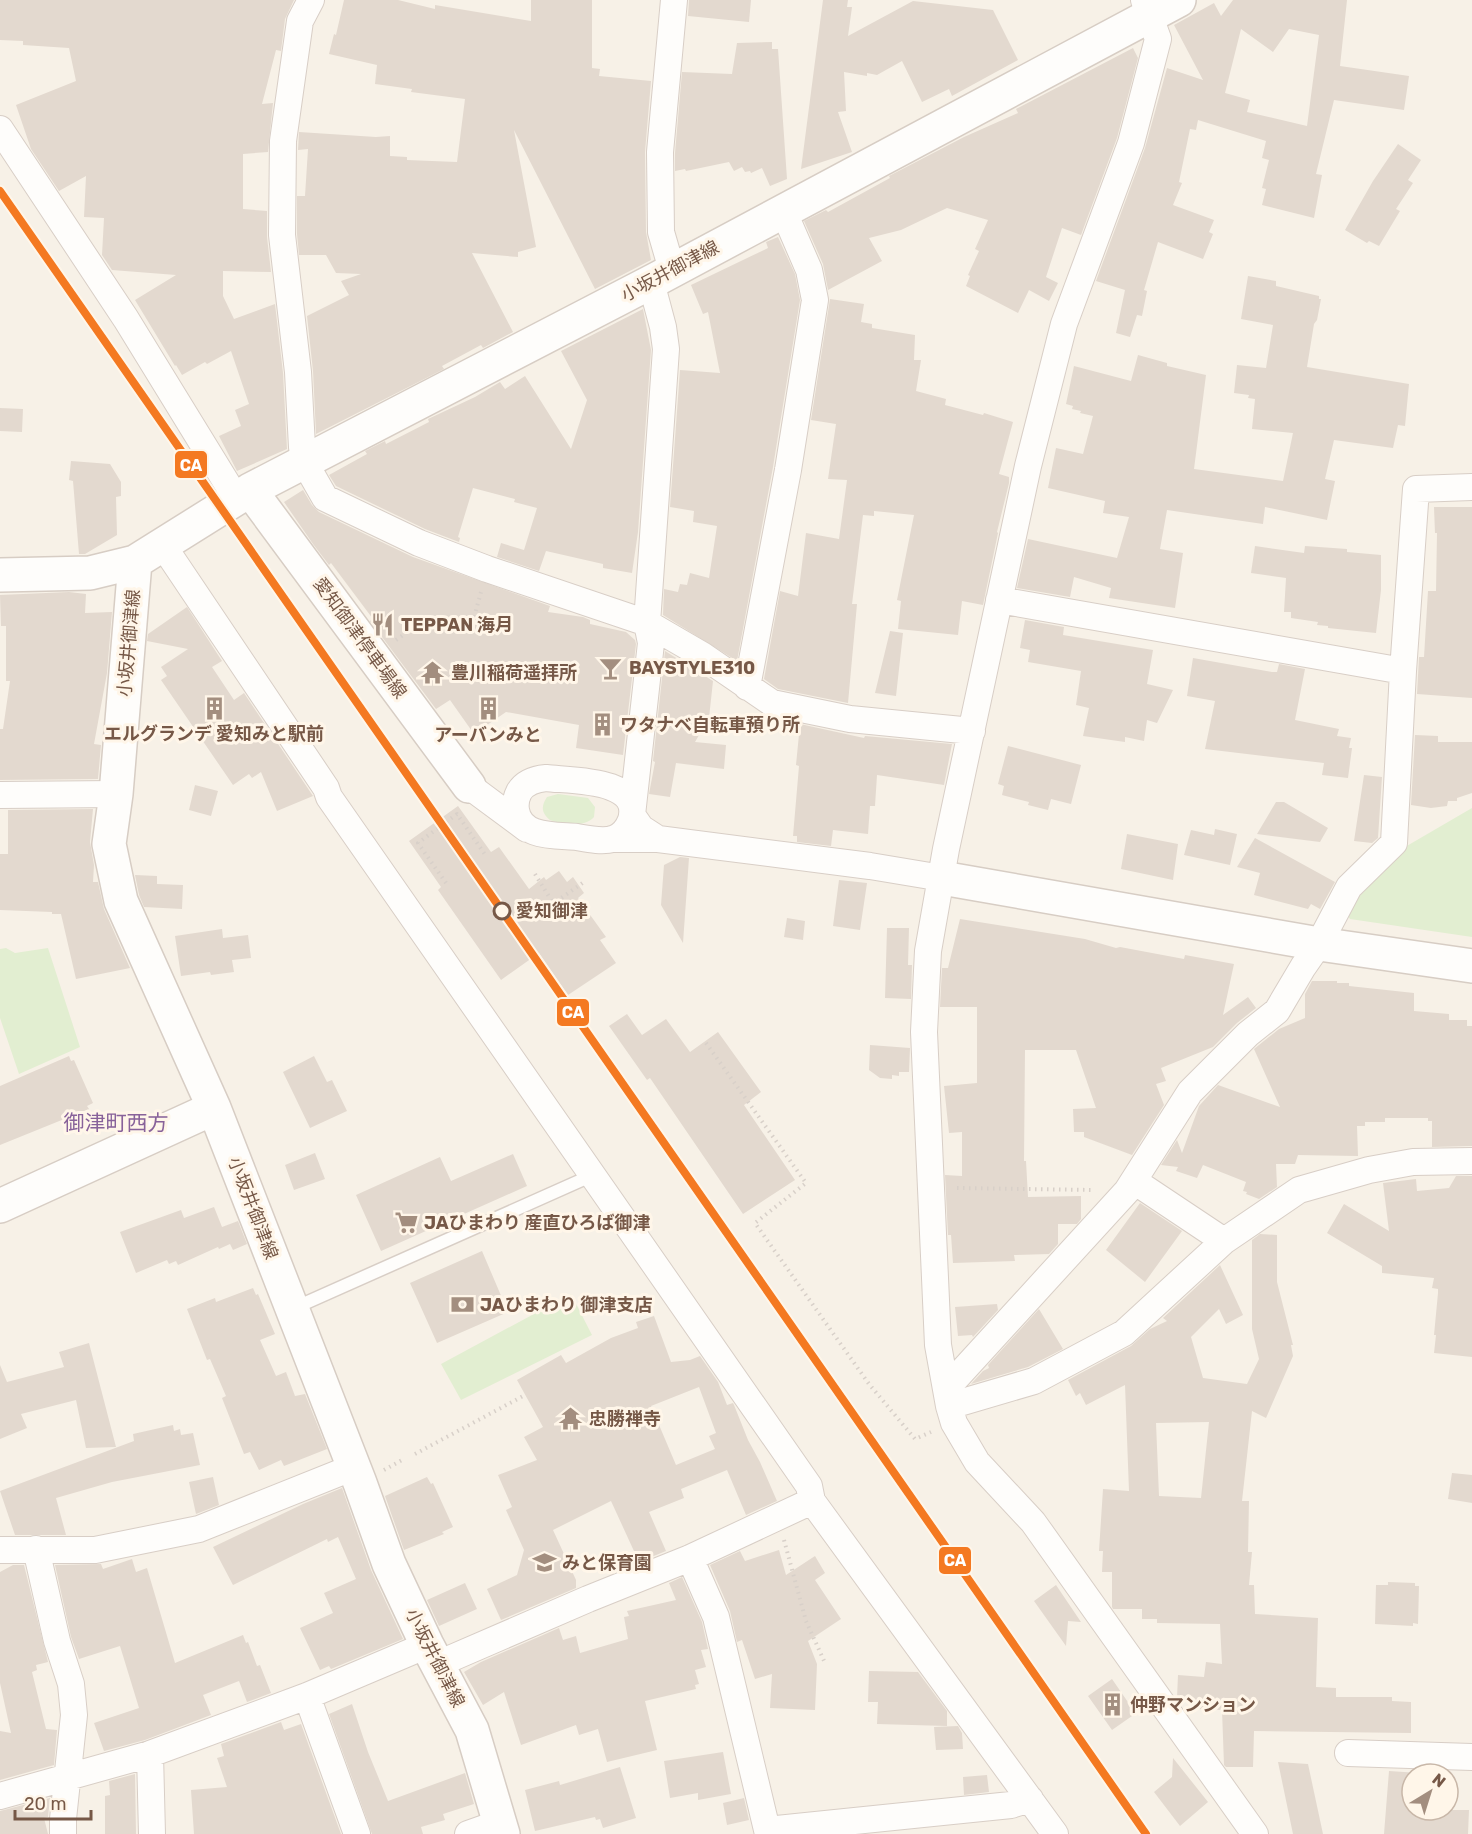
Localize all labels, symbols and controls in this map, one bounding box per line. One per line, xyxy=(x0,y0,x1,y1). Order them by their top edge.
street label: 小坂井御津線 xyxy=(617,236,723,306)
line badge: CA xyxy=(174,450,208,479)
text: CA xyxy=(180,456,203,475)
street label: 愛知御津停車場線 xyxy=(309,573,411,703)
street label: 小坂井御津線 xyxy=(113,588,145,698)
restaurant icon: TEPPAN 海月 xyxy=(370,612,396,638)
place label: TEPPAN 海月 xyxy=(401,614,513,636)
bar icon: BAYSTYLE310 xyxy=(598,655,624,681)
place label: BAYSTYLE310 xyxy=(629,657,755,679)
temple icon: 豊川稲荷遥拝所 xyxy=(420,660,446,686)
place label: 豊川稲荷遥拝所 xyxy=(451,662,577,684)
building icon: エルグランデ 愛知みと駅前 xyxy=(201,695,227,721)
building icon: アーバンみと xyxy=(475,696,501,722)
building icon: ワタナベ自転車預り所 xyxy=(589,712,615,738)
place label: ワタナベ自転車預り所 xyxy=(620,714,800,736)
place label: エルグランデ 愛知みと駅前 xyxy=(104,723,324,745)
place label: アーバンみと xyxy=(434,724,542,746)
place label: 愛知御津 xyxy=(516,900,588,922)
marker: 愛知御津 xyxy=(493,902,511,920)
line badge: CA xyxy=(556,998,590,1027)
text: CA xyxy=(562,1003,585,1022)
district label: 御津町西方 xyxy=(64,1110,169,1135)
street label: 小坂井御津線 xyxy=(223,1154,283,1262)
supermarket icon: JAひまわり 産直ひろば御津 xyxy=(393,1210,419,1236)
place label: JAひまわり 産直ひろば御津 xyxy=(424,1212,651,1234)
bank icon: JAひまわり 御津支店 xyxy=(449,1292,475,1318)
place label: JAひまわり 御津支店 xyxy=(480,1294,653,1316)
temple icon: 忠勝禅寺 xyxy=(558,1406,584,1432)
place label: 忠勝禅寺 xyxy=(589,1408,661,1430)
line badge: CA xyxy=(938,1546,972,1575)
school or university icon: みと保育園 xyxy=(531,1550,557,1576)
text: CA xyxy=(944,1551,967,1570)
place label: みと保育園 xyxy=(562,1552,652,1574)
street label: 小坂井御津線 xyxy=(401,1605,469,1711)
building icon: 仲野マンション xyxy=(1099,1692,1125,1718)
place label: 仲野マンション xyxy=(1130,1694,1256,1716)
north arrow xyxy=(1400,1762,1460,1822)
text: N xyxy=(1429,1770,1449,1792)
scale bar xyxy=(15,1783,92,1821)
text: 20 m xyxy=(24,1793,66,1815)

